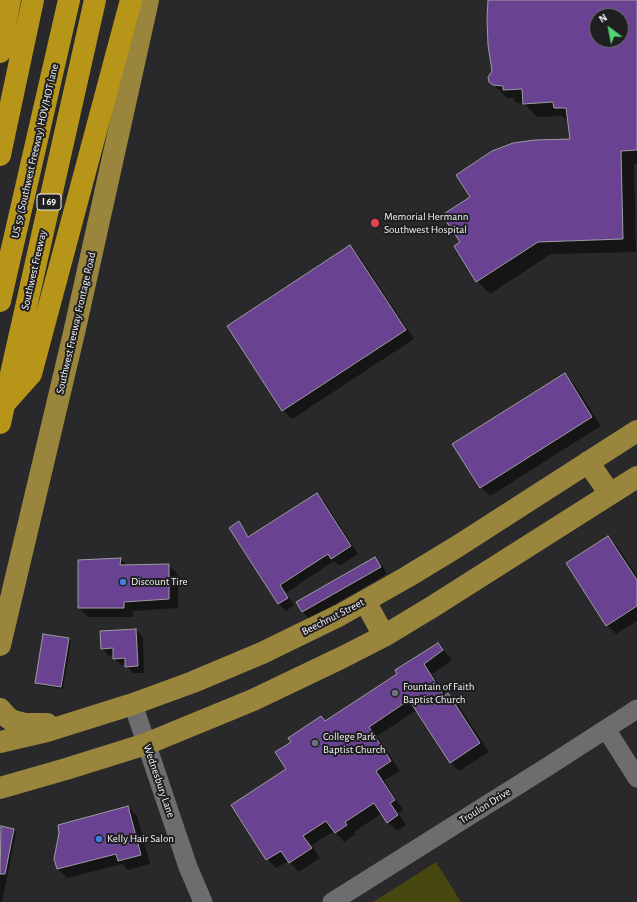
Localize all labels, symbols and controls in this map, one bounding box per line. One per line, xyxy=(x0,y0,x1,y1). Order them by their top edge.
north arrow xyxy=(589,8,629,48)
text: N xyxy=(597,12,609,25)
street label: US 59 (Southwest Freeway) HOV/HOT lane xyxy=(8,63,62,239)
road number: I 69 xyxy=(37,194,61,210)
place label: Memorial Hermann Southwest Hospital xyxy=(384,210,468,236)
marker: Memorial Hermann Southwest Hospital xyxy=(369,217,381,229)
street label: Southwest Freeway xyxy=(18,229,50,311)
street label: Southwest Freeway Frontage Road xyxy=(53,251,99,395)
place label: Discount Tire xyxy=(131,575,188,589)
marker: Discount Tire xyxy=(118,577,128,587)
street label: Beechnut Street xyxy=(300,596,366,638)
place label: Fountain of Faith Baptist Church xyxy=(403,680,474,706)
marker: Fountain of Faith Baptist Church xyxy=(390,688,400,698)
place label: College Park Baptist Church xyxy=(323,730,386,756)
marker: College Park Baptist Church xyxy=(310,738,320,748)
street label: Wednesbury Lane xyxy=(140,743,178,819)
street label: Troulon Drive xyxy=(457,785,513,827)
place label: Kelly Hair Salon xyxy=(107,832,174,846)
marker: Kelly Hair Salon xyxy=(94,834,104,844)

